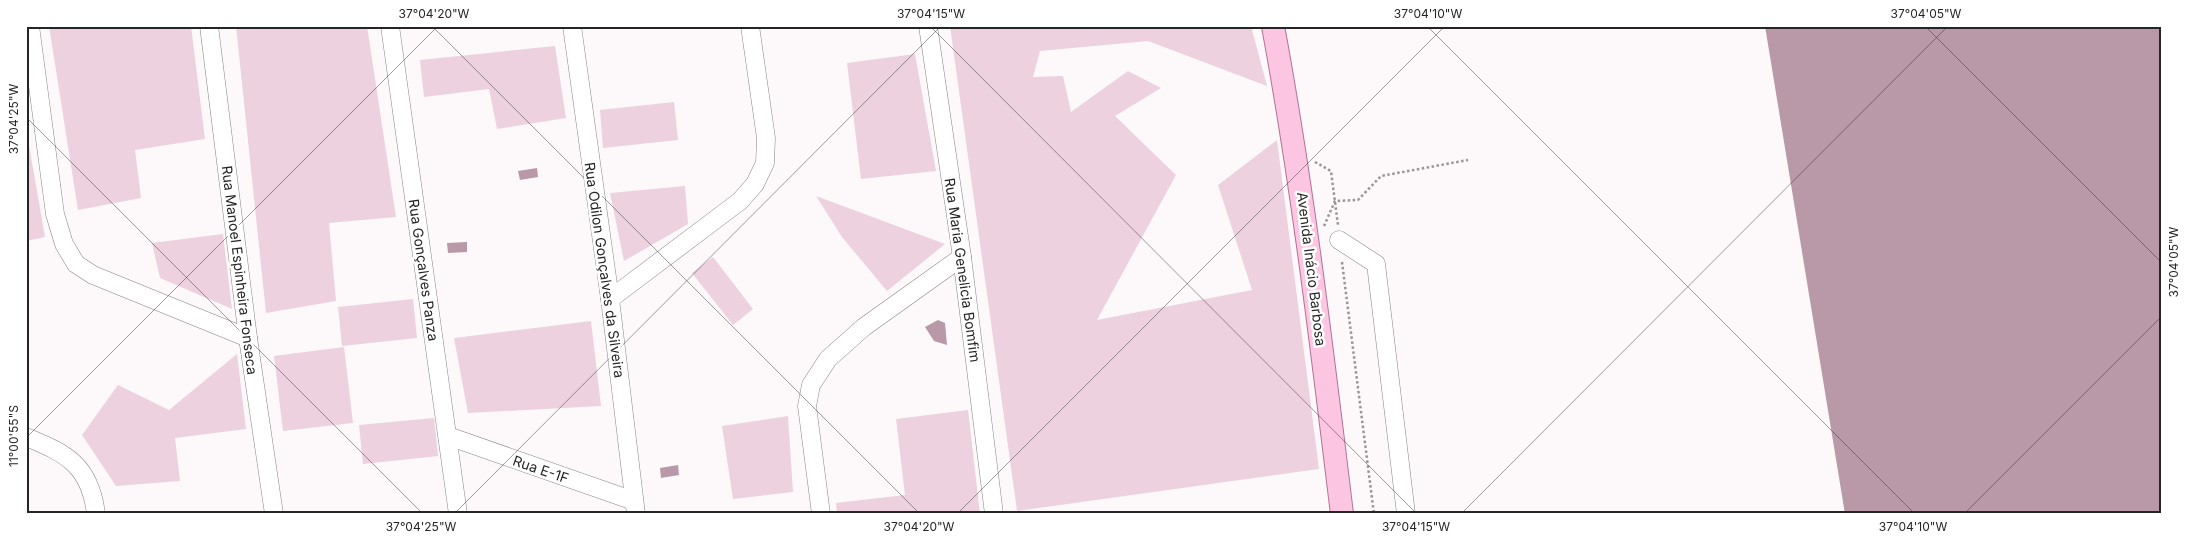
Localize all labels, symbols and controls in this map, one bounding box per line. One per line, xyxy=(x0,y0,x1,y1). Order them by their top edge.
text: 37°04'20"W xyxy=(399,6,470,21)
text: 37°04'15"W xyxy=(897,6,965,21)
text: 37°04'10"W xyxy=(1394,6,1462,21)
text: 37°04'05"W xyxy=(1891,6,1962,21)
text: 37°04'25"W xyxy=(6,84,21,154)
street label: Rua Odilon Gonçalves da Silveira xyxy=(581,161,629,379)
street label: Rua Manoel Espinheira Fonseca xyxy=(219,164,261,376)
street label: Rua Maria Genelicia Bomfim xyxy=(942,177,984,363)
street label: Avenida Inácio Barbosa xyxy=(1294,191,1330,347)
street label: Rua Gonçalves Panza xyxy=(406,198,442,342)
text: 37°04'05"W xyxy=(2166,226,2181,297)
text: 11°00'55"S xyxy=(6,405,21,467)
street label: Rua E-1F xyxy=(511,452,571,486)
text: 37°04'25"W xyxy=(386,519,456,534)
text: 37°04'20"W xyxy=(884,519,955,534)
text: 37°04'15"W xyxy=(1382,519,1450,534)
text: 37°04'10"W xyxy=(1879,519,1947,534)

